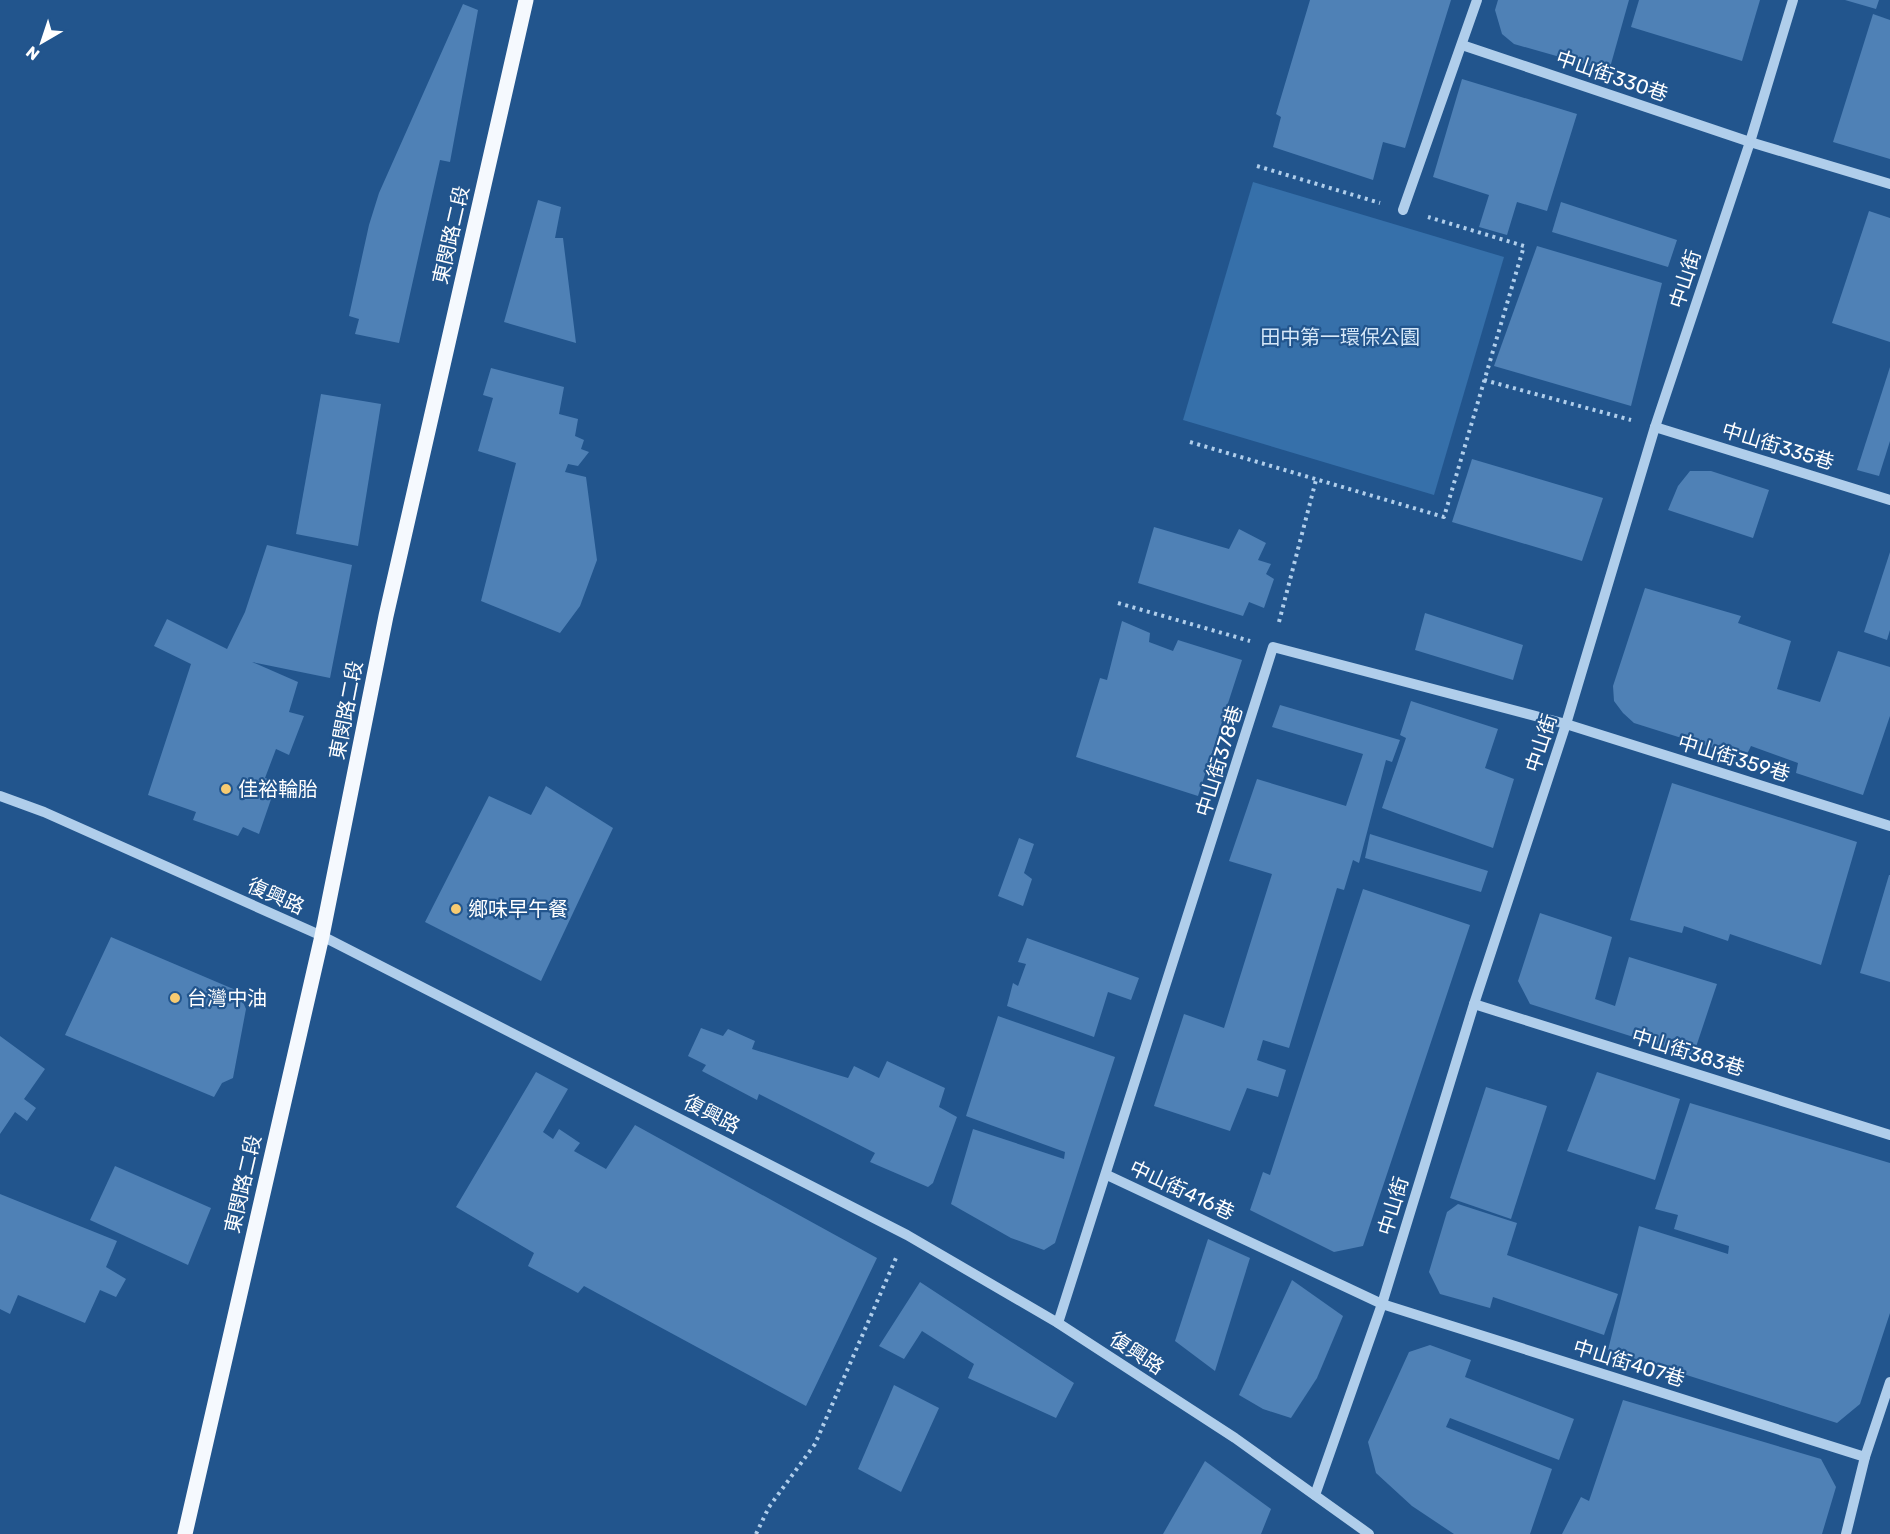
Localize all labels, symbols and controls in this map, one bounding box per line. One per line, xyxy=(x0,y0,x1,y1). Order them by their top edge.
north arrow xyxy=(12,12,72,72)
text: N xyxy=(22,42,43,64)
street label: 中山街330巷 xyxy=(1553,46,1671,106)
street label: 東閔路二段 xyxy=(428,184,474,286)
street label: 中山街 xyxy=(1664,247,1706,311)
park label: 田中第一環保公園 xyxy=(1260,325,1420,349)
street label: 中山街335巷 xyxy=(1719,418,1837,474)
street label: 東閔路二段 xyxy=(325,659,367,761)
street label: 中山街378巷 xyxy=(1191,703,1247,819)
street label: 中山街 xyxy=(1520,711,1562,775)
street label: 中山街359巷 xyxy=(1675,730,1793,786)
place label: 佳裕輪胎 xyxy=(238,777,318,801)
marker: 佳裕輪胎 xyxy=(219,782,233,796)
street label: 復興路 xyxy=(244,873,308,919)
place label: 鄉味早午餐 xyxy=(468,897,568,921)
marker: 鄉味早午餐 xyxy=(449,902,463,916)
place label: 台灣中油 xyxy=(187,986,267,1010)
marker: 台灣中油 xyxy=(168,991,182,1005)
street label: 中山街383巷 xyxy=(1629,1023,1747,1081)
street label: 復興路 xyxy=(680,1090,744,1138)
street label: 東閔路二段 xyxy=(220,1133,266,1235)
street label: 中山街416巷 xyxy=(1126,1155,1238,1225)
street label: 中山街 xyxy=(1373,1174,1413,1238)
street label: 復興路 xyxy=(1105,1327,1169,1379)
street label: 中山街407巷 xyxy=(1570,1335,1688,1391)

